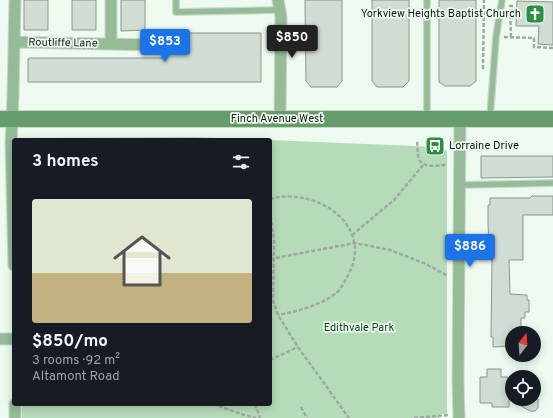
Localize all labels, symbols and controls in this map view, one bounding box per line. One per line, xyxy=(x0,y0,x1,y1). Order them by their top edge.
church icon: Yorkview Heights Baptist Church xyxy=(524,3,546,25)
place label: Yorkview Heights Baptist Church xyxy=(361,7,521,21)
pin: $850 xyxy=(268,25,316,59)
pin: $853 xyxy=(141,29,189,63)
text: $850 xyxy=(276,30,308,46)
text: $853 xyxy=(149,34,181,50)
street label: Routliffe Lane xyxy=(28,35,98,51)
street label: Finch Avenue West xyxy=(231,112,323,126)
bus stop icon: Lorraine Drive xyxy=(424,135,446,157)
place label: Lorraine Drive xyxy=(449,139,519,153)
text: 3 homes xyxy=(32,151,99,173)
icon: filters xyxy=(230,151,252,173)
icon: home xyxy=(106,225,178,297)
pin: $886 xyxy=(446,234,494,268)
text: $886 xyxy=(454,239,486,255)
park label: Edithvale Park xyxy=(324,321,394,335)
north arrow xyxy=(505,326,541,362)
map controls xyxy=(505,326,541,406)
text: $850/mo xyxy=(32,331,108,353)
text: 3 rooms · 92 m² xyxy=(32,353,120,369)
text: Altamont Road xyxy=(32,369,120,385)
button: locate xyxy=(505,370,541,406)

